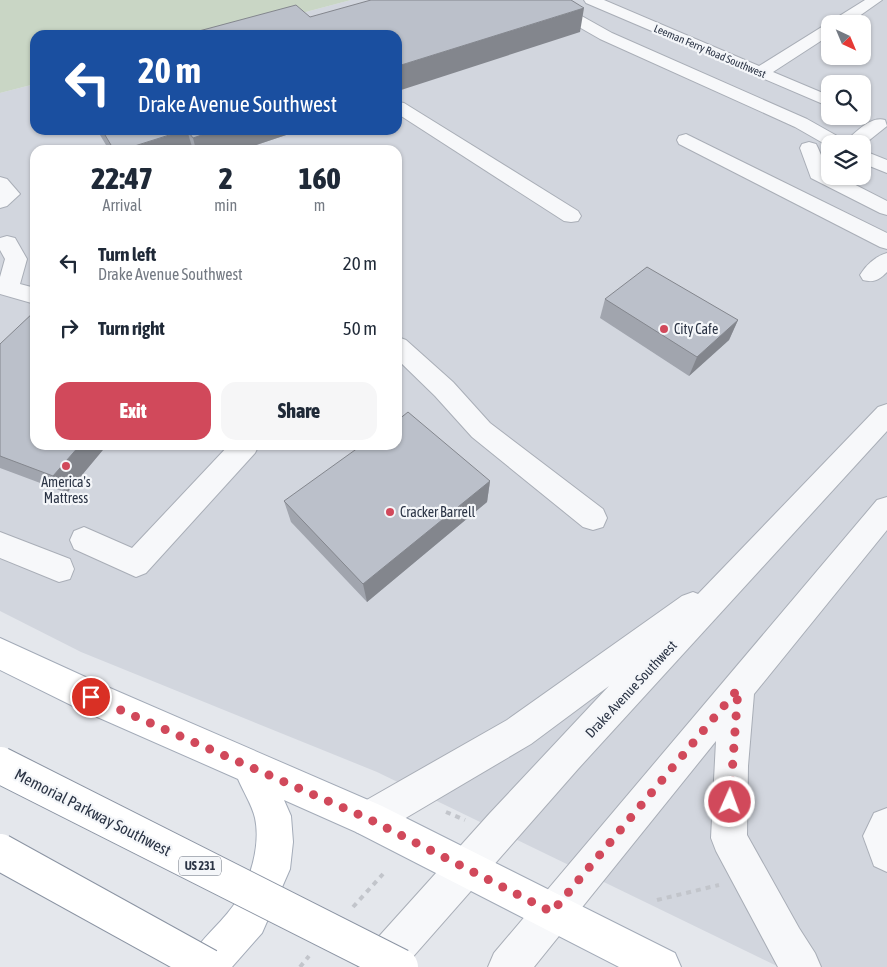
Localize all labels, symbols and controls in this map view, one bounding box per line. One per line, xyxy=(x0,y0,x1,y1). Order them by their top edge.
north arrow xyxy=(821,15,871,65)
map controls xyxy=(821,15,871,185)
street label: Leeman Ferry Road Southwest xyxy=(652,22,768,80)
icon: left xyxy=(55,50,120,115)
text: 20 m xyxy=(138,50,201,90)
button: search xyxy=(821,75,871,125)
text: Drake Avenue Southwest xyxy=(138,91,337,117)
button: layers xyxy=(821,135,871,185)
text: 22:47 xyxy=(91,161,153,195)
text: 2 xyxy=(219,161,233,195)
text: 160 xyxy=(298,161,341,195)
text: Arrival xyxy=(103,196,142,214)
text: min xyxy=(214,196,237,214)
text: m xyxy=(314,196,325,214)
text: Turn left xyxy=(98,243,156,265)
icon: left xyxy=(55,249,83,277)
text: 20 m xyxy=(343,252,377,274)
text: Drake Avenue Southwest xyxy=(98,265,243,283)
icon: right xyxy=(55,314,83,342)
text: Turn right xyxy=(98,317,165,339)
text: 50 m xyxy=(343,317,377,339)
place label: City Cafe xyxy=(674,321,718,337)
marker: City Cafe xyxy=(658,323,670,335)
button: Exit xyxy=(55,382,211,440)
button: Share xyxy=(221,382,377,440)
marker: America's Mattress xyxy=(60,460,72,472)
place label: America's Mattress xyxy=(41,474,91,506)
place label: Cracker Barrell xyxy=(400,504,476,520)
marker: Cracker Barrell xyxy=(384,506,396,518)
street label: Drake Avenue Southwest xyxy=(582,637,680,741)
pin xyxy=(70,676,112,718)
icon: arrive xyxy=(77,683,105,711)
street label: Memorial Parkway Southwest xyxy=(11,765,174,860)
position arrow xyxy=(703,775,755,827)
road number: US 231 xyxy=(179,856,221,876)

